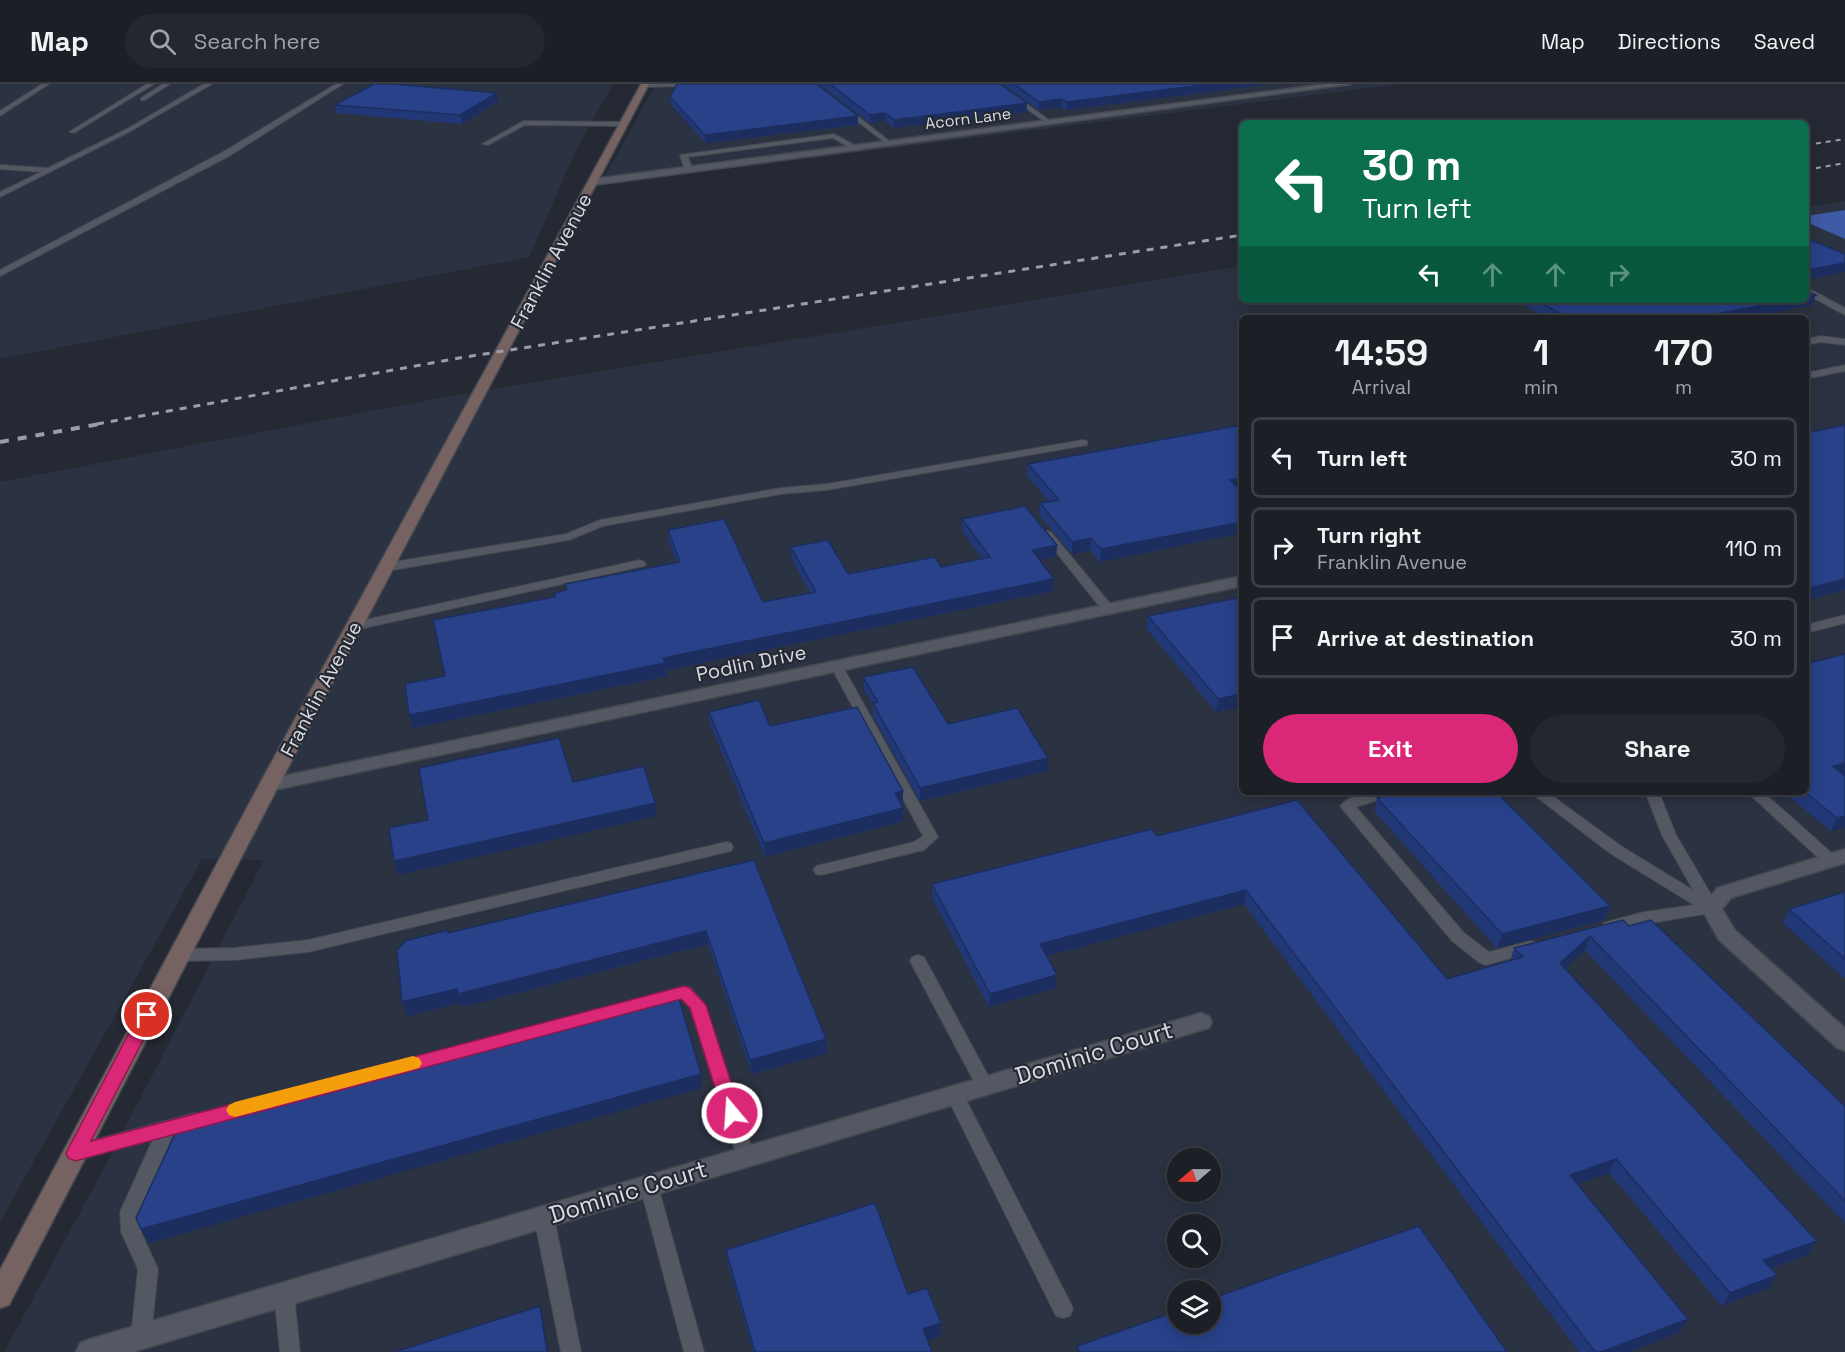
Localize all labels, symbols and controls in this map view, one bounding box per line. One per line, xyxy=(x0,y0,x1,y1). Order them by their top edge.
search box xyxy=(125,14,545,68)
text: Map xyxy=(30,23,89,59)
icon: search xyxy=(146,25,179,58)
text: Search here xyxy=(194,27,321,55)
text: Map xyxy=(1541,28,1585,55)
text: Directions xyxy=(1618,28,1721,55)
text: Saved xyxy=(1754,28,1815,55)
street label: Acorn Lane xyxy=(924,103,1012,134)
text: 30 m xyxy=(1362,139,1461,192)
icon: left xyxy=(1263,144,1341,222)
street label: Franklin Avenue xyxy=(504,189,598,333)
text: Turn left xyxy=(1362,191,1472,226)
icon: left xyxy=(1413,258,1446,291)
icon: ahead xyxy=(1476,258,1509,291)
icon: ahead xyxy=(1539,258,1572,291)
icon: right xyxy=(1602,258,1635,291)
text: 14:59 xyxy=(1335,330,1428,376)
text: 1 xyxy=(1533,330,1549,376)
text: 170 xyxy=(1654,330,1713,376)
text: Arrival xyxy=(1352,374,1411,400)
text: min xyxy=(1524,374,1558,400)
text: m xyxy=(1675,374,1692,400)
icon: left xyxy=(1266,441,1299,474)
text: Turn left xyxy=(1317,444,1407,472)
text: 30 m xyxy=(1730,444,1782,472)
text: Turn right xyxy=(1317,521,1422,549)
icon: right xyxy=(1266,531,1299,564)
text: 110 m xyxy=(1725,534,1782,562)
text: Franklin Avenue xyxy=(1317,549,1467,575)
street label: Franklin Avenue xyxy=(274,617,368,761)
icon: arrive xyxy=(1266,621,1299,654)
text: Arrive at destination xyxy=(1317,624,1534,652)
text: 30 m xyxy=(1730,624,1782,652)
street label: Podlin Drive xyxy=(693,639,809,687)
button: Exit xyxy=(1263,714,1518,783)
button: Share xyxy=(1530,714,1785,783)
pin xyxy=(121,989,172,1040)
icon: arrive xyxy=(130,998,163,1031)
street label: Dominic Court xyxy=(1011,1014,1177,1091)
position arrow xyxy=(700,1081,764,1145)
north arrow xyxy=(1167,1148,1221,1202)
map controls xyxy=(1167,1148,1221,1334)
street label: Dominic Court xyxy=(545,1153,711,1230)
button: search xyxy=(1167,1214,1221,1268)
button: layers xyxy=(1167,1280,1221,1334)

